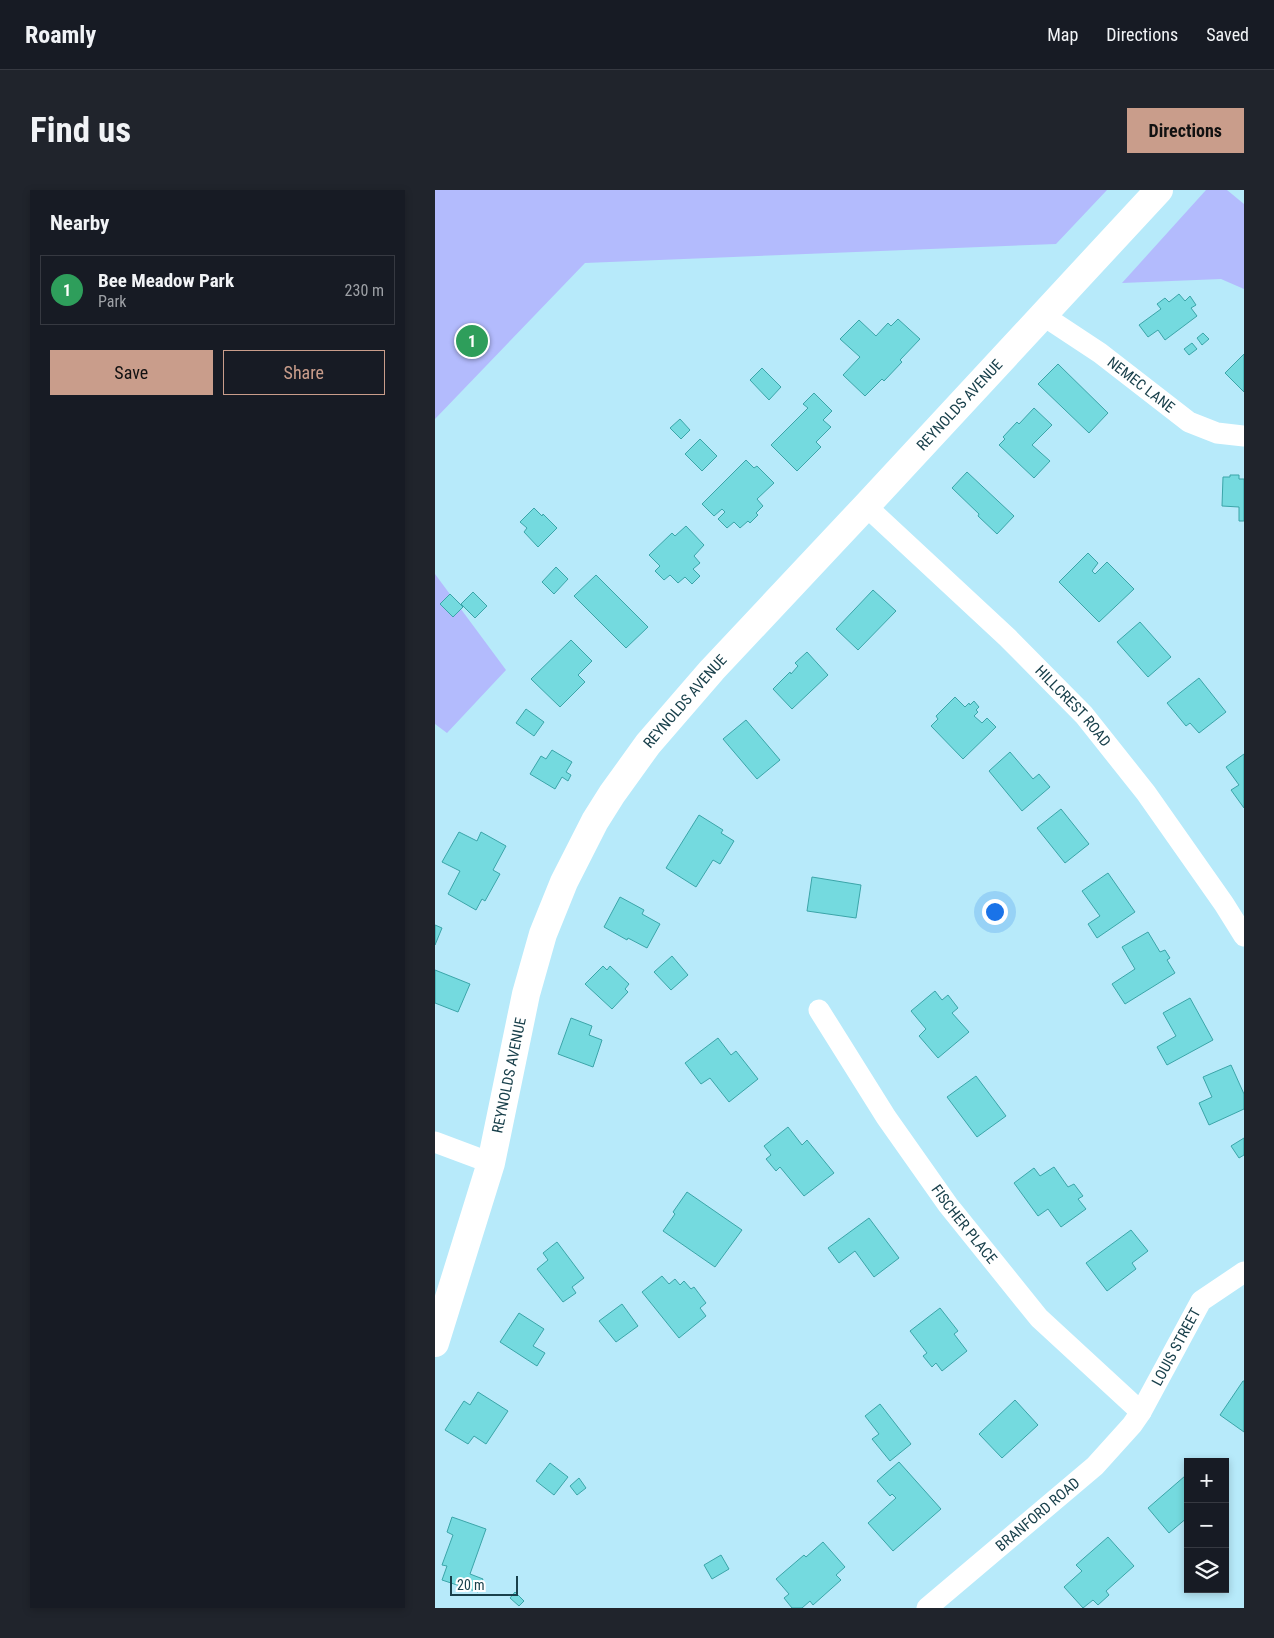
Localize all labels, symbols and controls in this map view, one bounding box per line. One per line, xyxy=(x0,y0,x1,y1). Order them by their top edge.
text: Roamly xyxy=(25,21,96,49)
text: Map xyxy=(1047,24,1078,45)
text: Directions xyxy=(1106,24,1178,45)
text: Saved xyxy=(1206,24,1249,45)
button: Directions xyxy=(1127,108,1244,153)
text: Find us xyxy=(30,110,131,151)
text: Nearby xyxy=(50,211,109,235)
text: Bee Meadow Park xyxy=(98,269,234,292)
text: 1 xyxy=(63,281,71,300)
text: 230 m xyxy=(345,281,384,300)
text: Park xyxy=(98,292,127,311)
pin: 1 xyxy=(456,322,488,360)
button: Save xyxy=(50,350,213,395)
button: Share xyxy=(223,350,385,395)
street label: NEMEC LANE xyxy=(1104,353,1178,416)
street label: REYNOLDS AVENUE xyxy=(913,356,1006,454)
street label: REYNOLDS AVENUE xyxy=(640,651,731,752)
street label: HILLCREST ROAD xyxy=(1031,662,1115,750)
your location xyxy=(982,899,1008,925)
street label: REYNOLDS AVENUE xyxy=(488,1016,530,1135)
street label: FISCHER PLACE xyxy=(928,1181,1001,1267)
street label: LOUIS STREET xyxy=(1148,1305,1205,1389)
map controls xyxy=(1184,1458,1229,1593)
button: + xyxy=(1184,1458,1229,1503)
street label: BRANFORD ROAD xyxy=(992,1474,1083,1555)
button: − xyxy=(1184,1503,1229,1548)
button: layers xyxy=(1184,1548,1229,1593)
scale bar xyxy=(450,1573,517,1596)
text: 20 m xyxy=(457,1577,485,1593)

